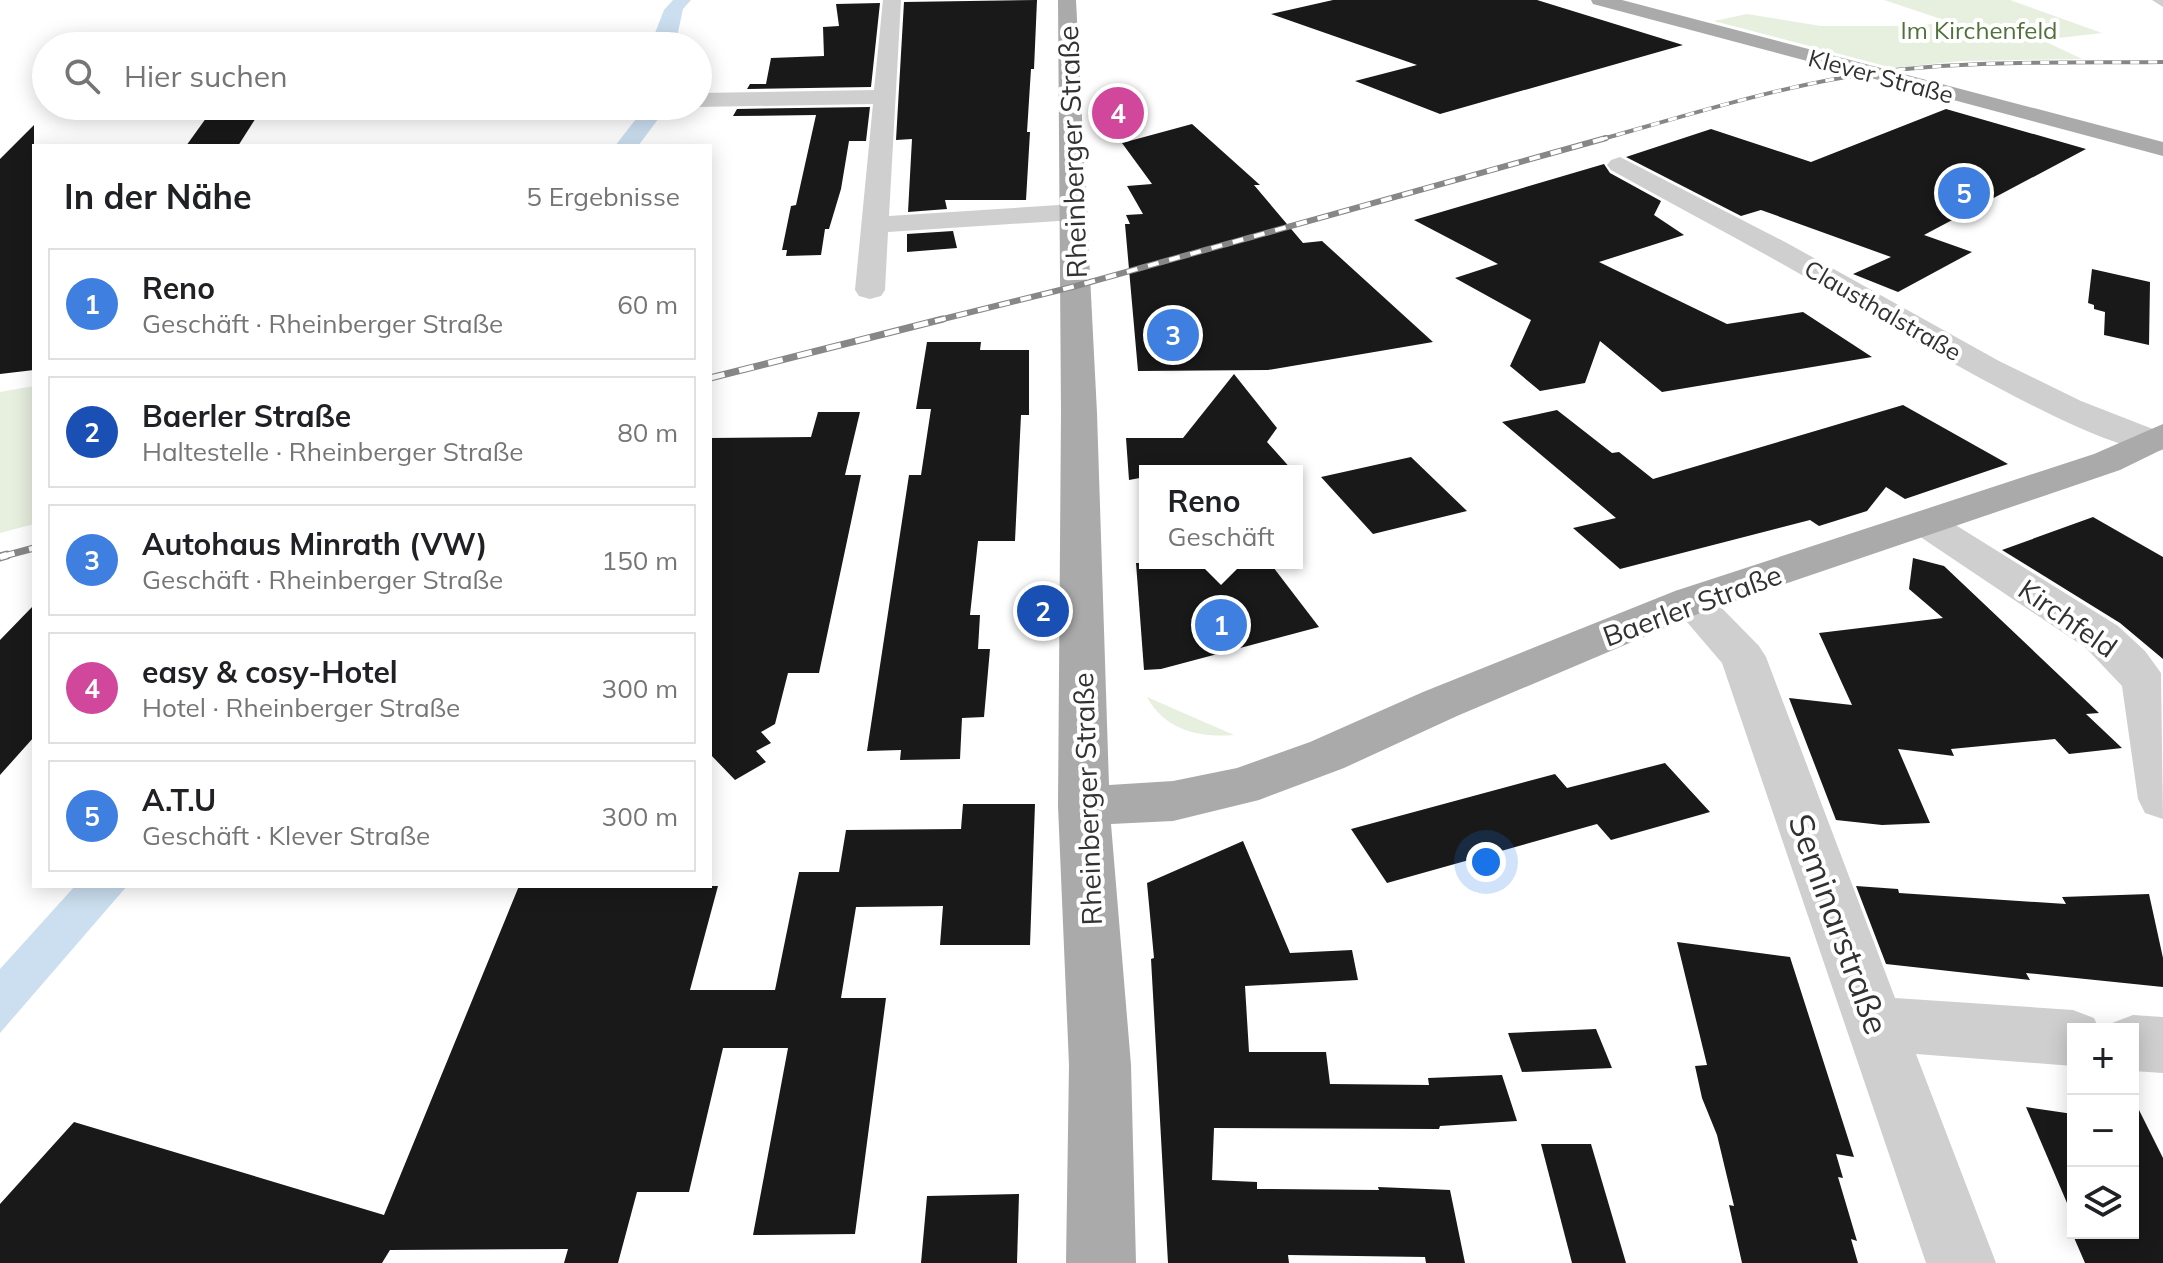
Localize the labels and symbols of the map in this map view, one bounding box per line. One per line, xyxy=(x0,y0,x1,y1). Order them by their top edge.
park label: Im Kirchenfeld xyxy=(1900,15,2058,45)
street label: Rheinberger Straße xyxy=(1050,25,1094,279)
street label: Klever Straße xyxy=(1805,42,1957,110)
pin: 4 xyxy=(1092,83,1144,143)
pin: 5 xyxy=(1938,163,1990,223)
street label: Clausthalstraße xyxy=(1799,253,1967,367)
pin: 3 xyxy=(1147,305,1199,365)
street label: Baerler Straße xyxy=(1598,556,1786,654)
street label: Kirchfeld xyxy=(2012,571,2124,665)
pin: 2 xyxy=(1017,581,1069,641)
pin: 1 xyxy=(1195,595,1247,655)
street label: Rheinberger Straße xyxy=(1065,672,1109,926)
street label: Seminarstraße xyxy=(1779,808,1899,1040)
your location xyxy=(1466,842,1506,882)

